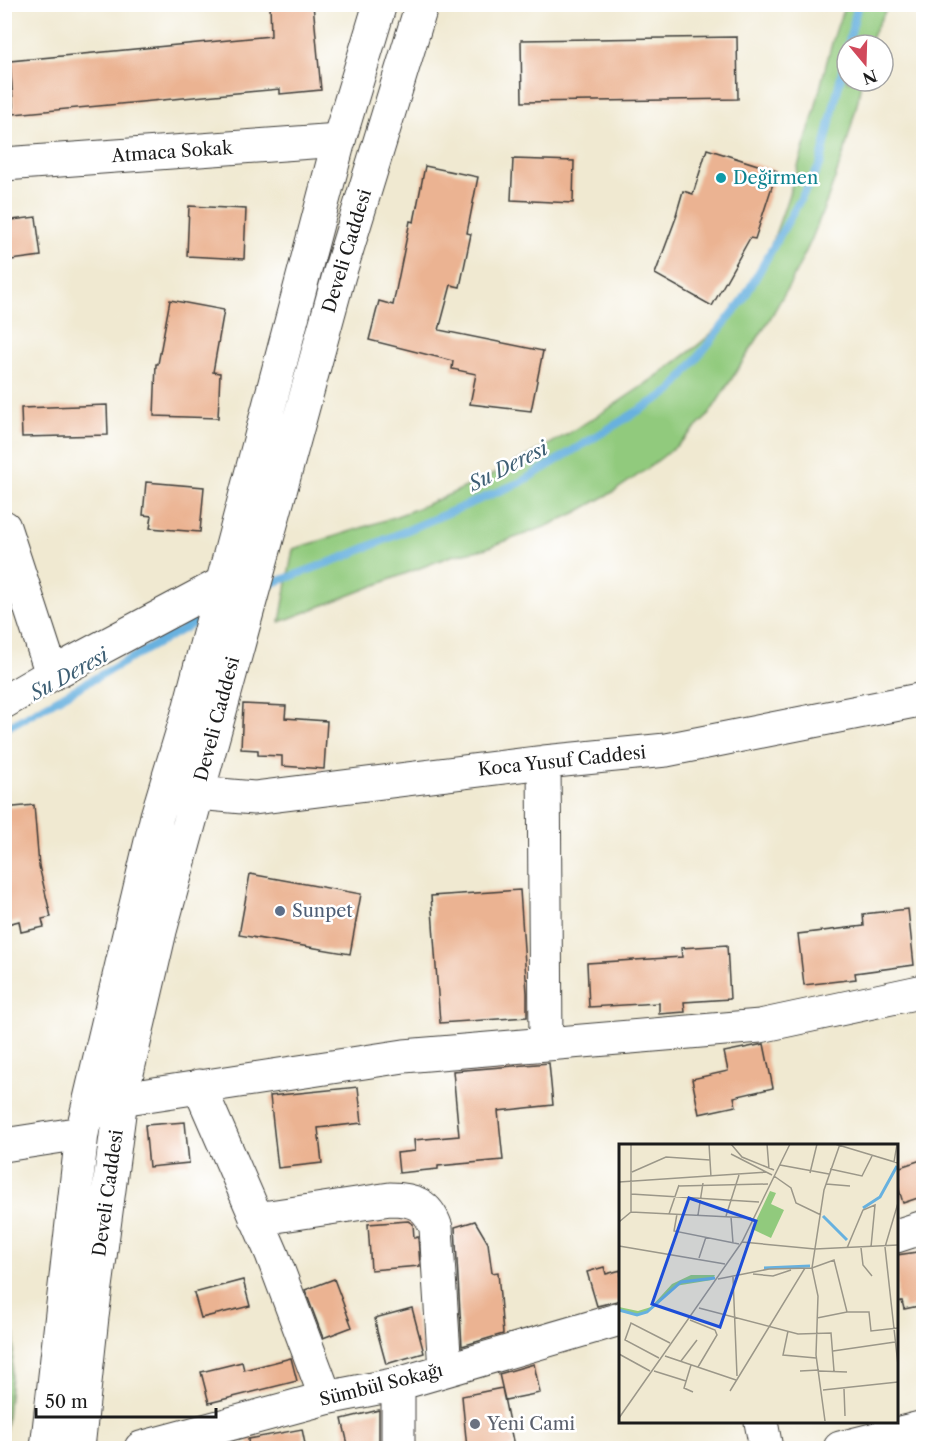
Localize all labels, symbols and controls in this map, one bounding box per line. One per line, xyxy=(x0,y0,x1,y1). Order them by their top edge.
north arrow xyxy=(835,33,895,93)
text: N xyxy=(860,65,880,89)
street label: Atmaca Sokak xyxy=(110,137,235,167)
place label: Değirmen xyxy=(733,167,818,189)
marker: Değirmen xyxy=(714,171,728,185)
street label: Develi Caddesi xyxy=(318,186,376,315)
water label: Su Deresi xyxy=(464,435,553,497)
water label: Su Deresi xyxy=(25,642,114,706)
street label: Develi Caddesi xyxy=(190,654,244,784)
street label: Koca Yusuf Caddesi xyxy=(477,741,647,781)
place label: Sunpet xyxy=(292,900,353,922)
marker: Sunpet xyxy=(273,904,287,918)
street label: Develi Caddesi xyxy=(88,1128,128,1258)
inset map xyxy=(619,1144,898,1423)
street label: Sümbül Sokağı xyxy=(317,1359,445,1411)
scale bar xyxy=(36,1381,216,1419)
text: 50 m xyxy=(45,1391,88,1413)
place label: Yeni Cami xyxy=(486,1413,575,1435)
marker: Yeni Cami xyxy=(468,1417,482,1431)

